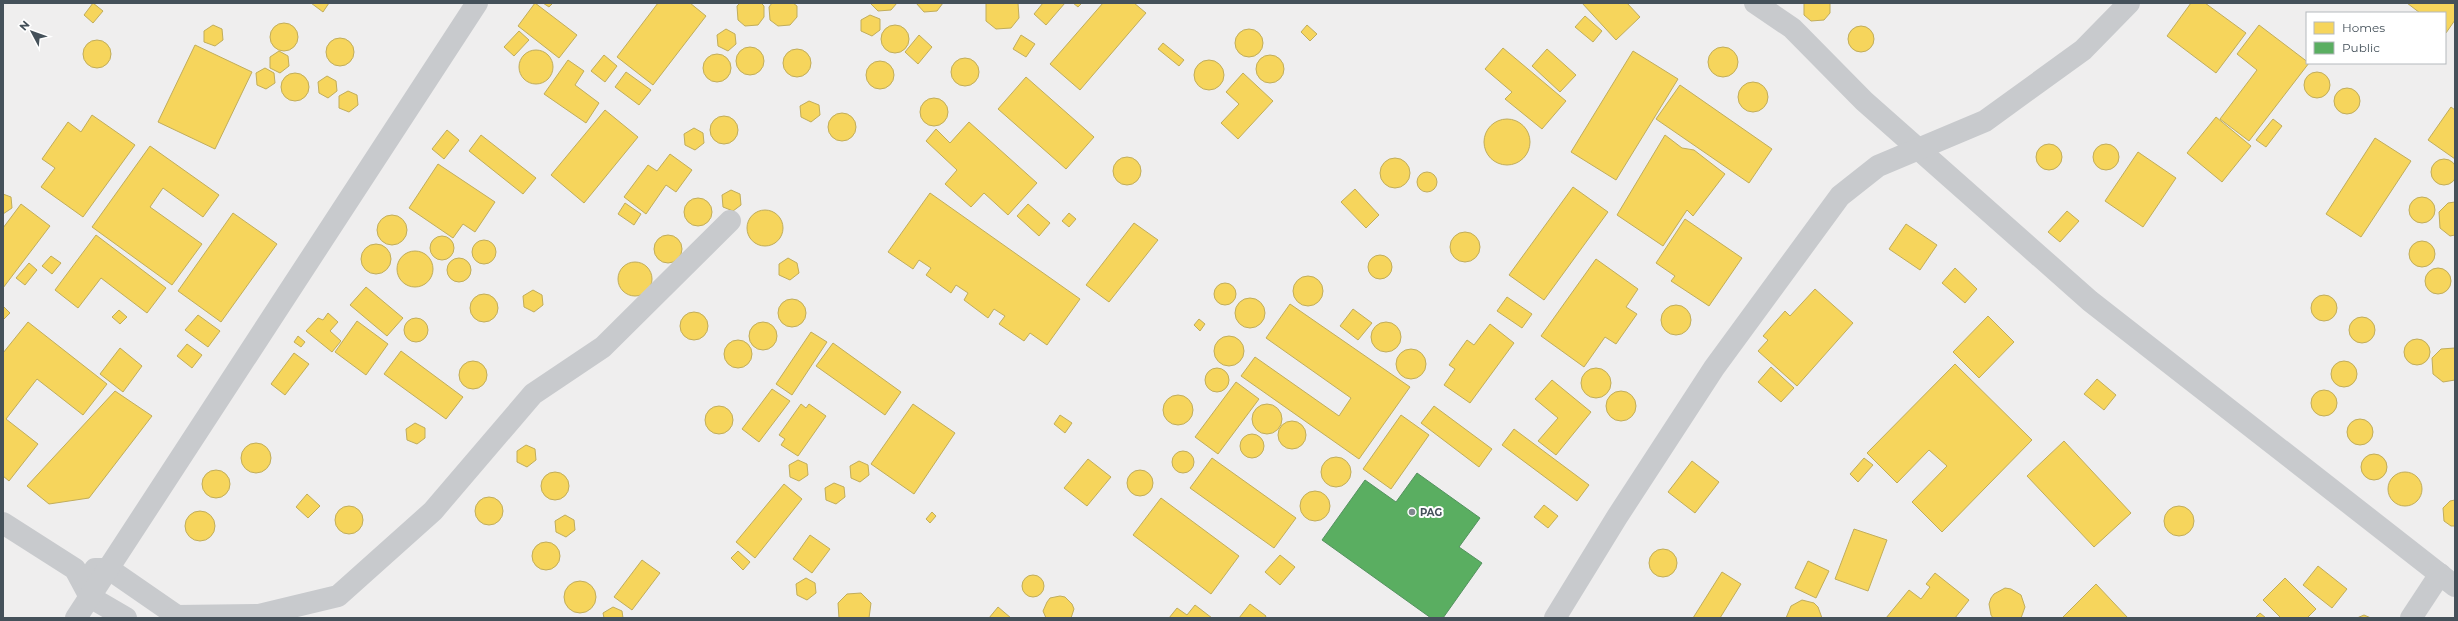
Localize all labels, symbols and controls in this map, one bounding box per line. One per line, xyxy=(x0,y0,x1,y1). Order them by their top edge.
north arrow xyxy=(12,12,52,52)
legend xyxy=(2306,12,2446,64)
text: N xyxy=(16,17,33,33)
text: Homes xyxy=(2342,20,2385,35)
text: Public xyxy=(2342,40,2380,55)
place label: PAG xyxy=(1420,506,1442,519)
marker: PAG xyxy=(1407,507,1417,517)

